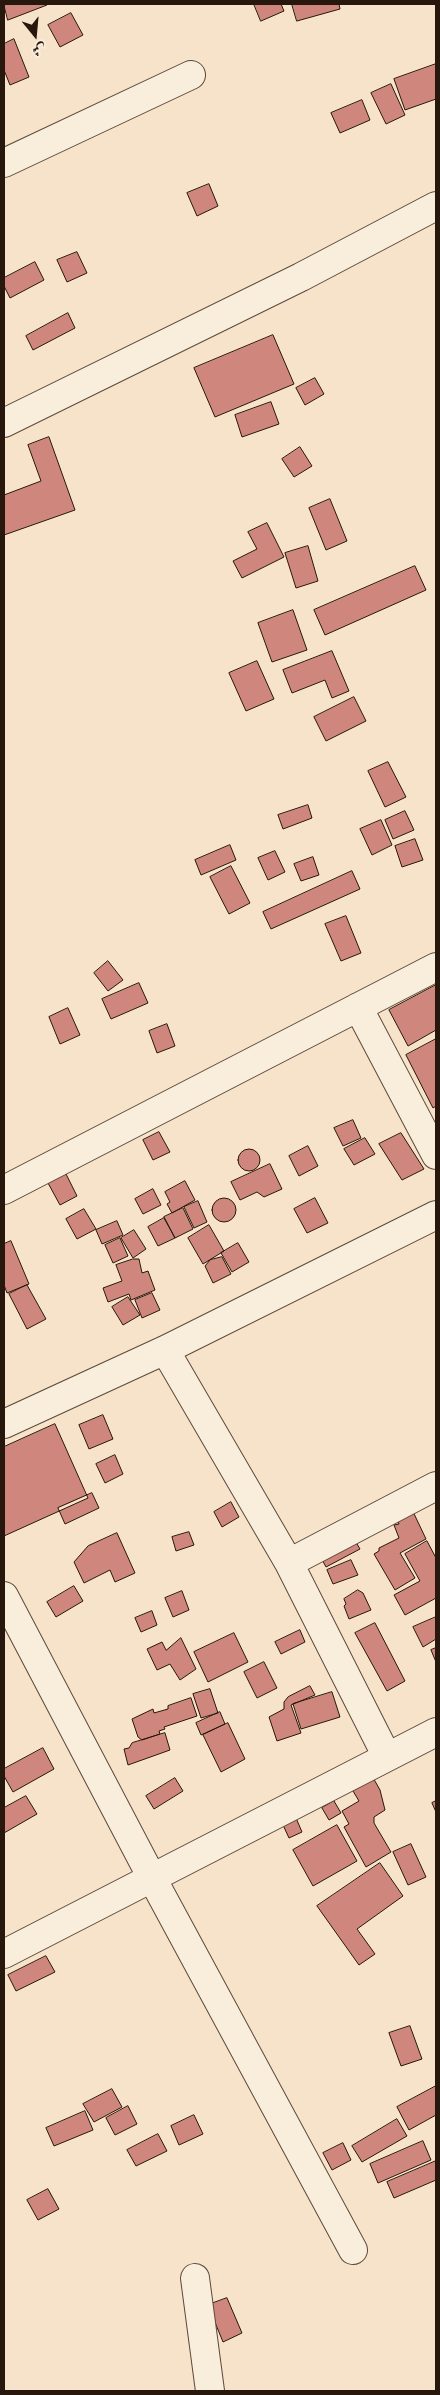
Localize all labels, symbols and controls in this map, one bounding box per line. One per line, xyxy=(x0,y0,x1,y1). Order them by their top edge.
north arrow xyxy=(10,10,60,60)
text: ش xyxy=(30,40,49,60)

